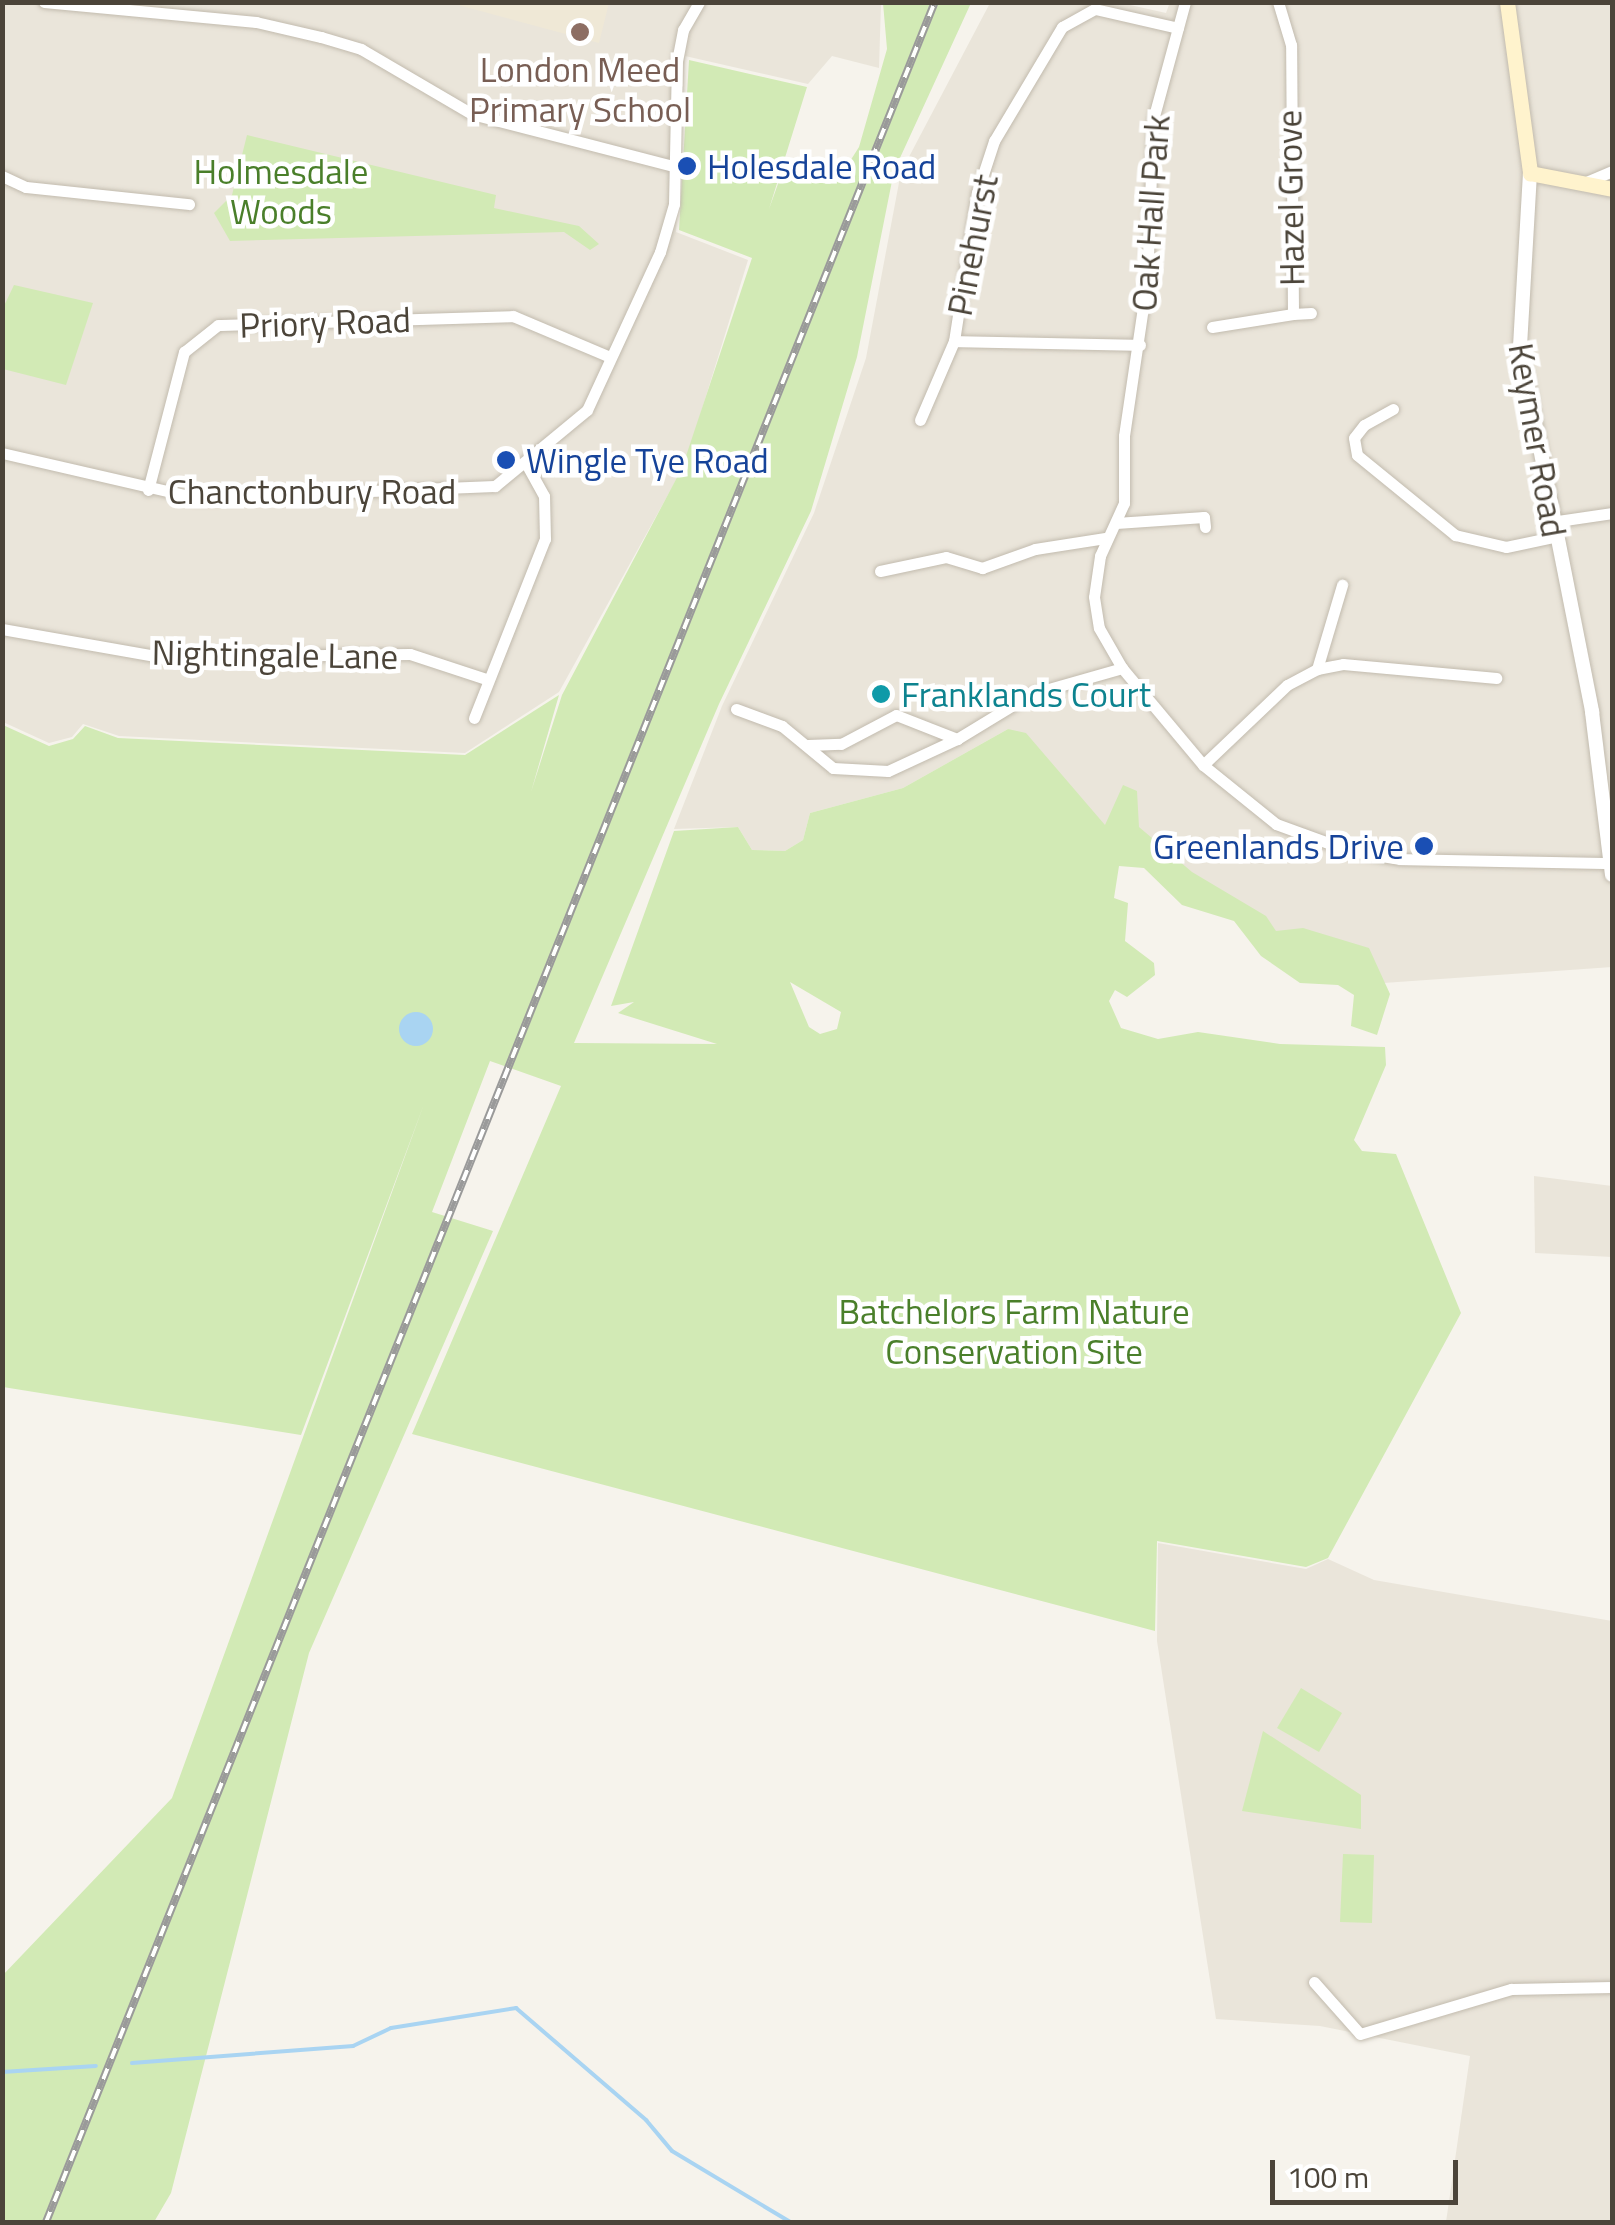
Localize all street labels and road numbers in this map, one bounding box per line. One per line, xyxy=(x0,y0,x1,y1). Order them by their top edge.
street label: Hazel Grove xyxy=(1267,110,1313,286)
street label: Oak Hall Park xyxy=(1122,113,1178,313)
street label: Pinehurst xyxy=(938,171,1006,319)
street label: Priory Road xyxy=(239,298,411,346)
street label: Keymer Road xyxy=(1500,340,1576,540)
street label: Chanctonbury Road xyxy=(168,470,456,512)
street label: Nightingale Lane xyxy=(151,631,399,677)

